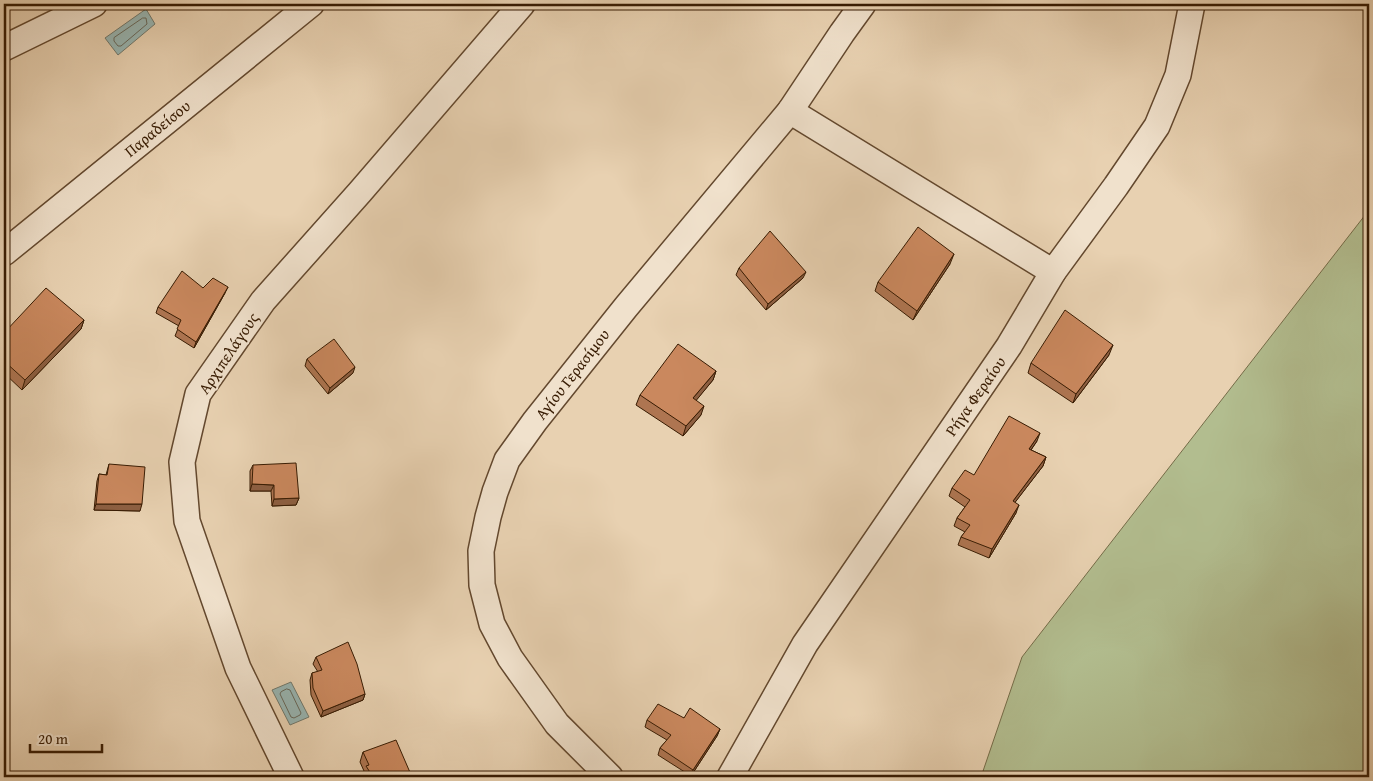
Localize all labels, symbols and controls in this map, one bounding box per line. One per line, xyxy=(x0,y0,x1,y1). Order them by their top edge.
street label: Παραδείσου xyxy=(119,94,195,162)
street label: Αρχιπελάγους xyxy=(192,307,264,399)
street label: Αγίου Γερασίμου xyxy=(529,323,615,425)
street label: Ρήγα Φεραίου xyxy=(939,351,1011,441)
scale bar xyxy=(30,721,102,753)
text: 20 m xyxy=(38,728,69,749)

